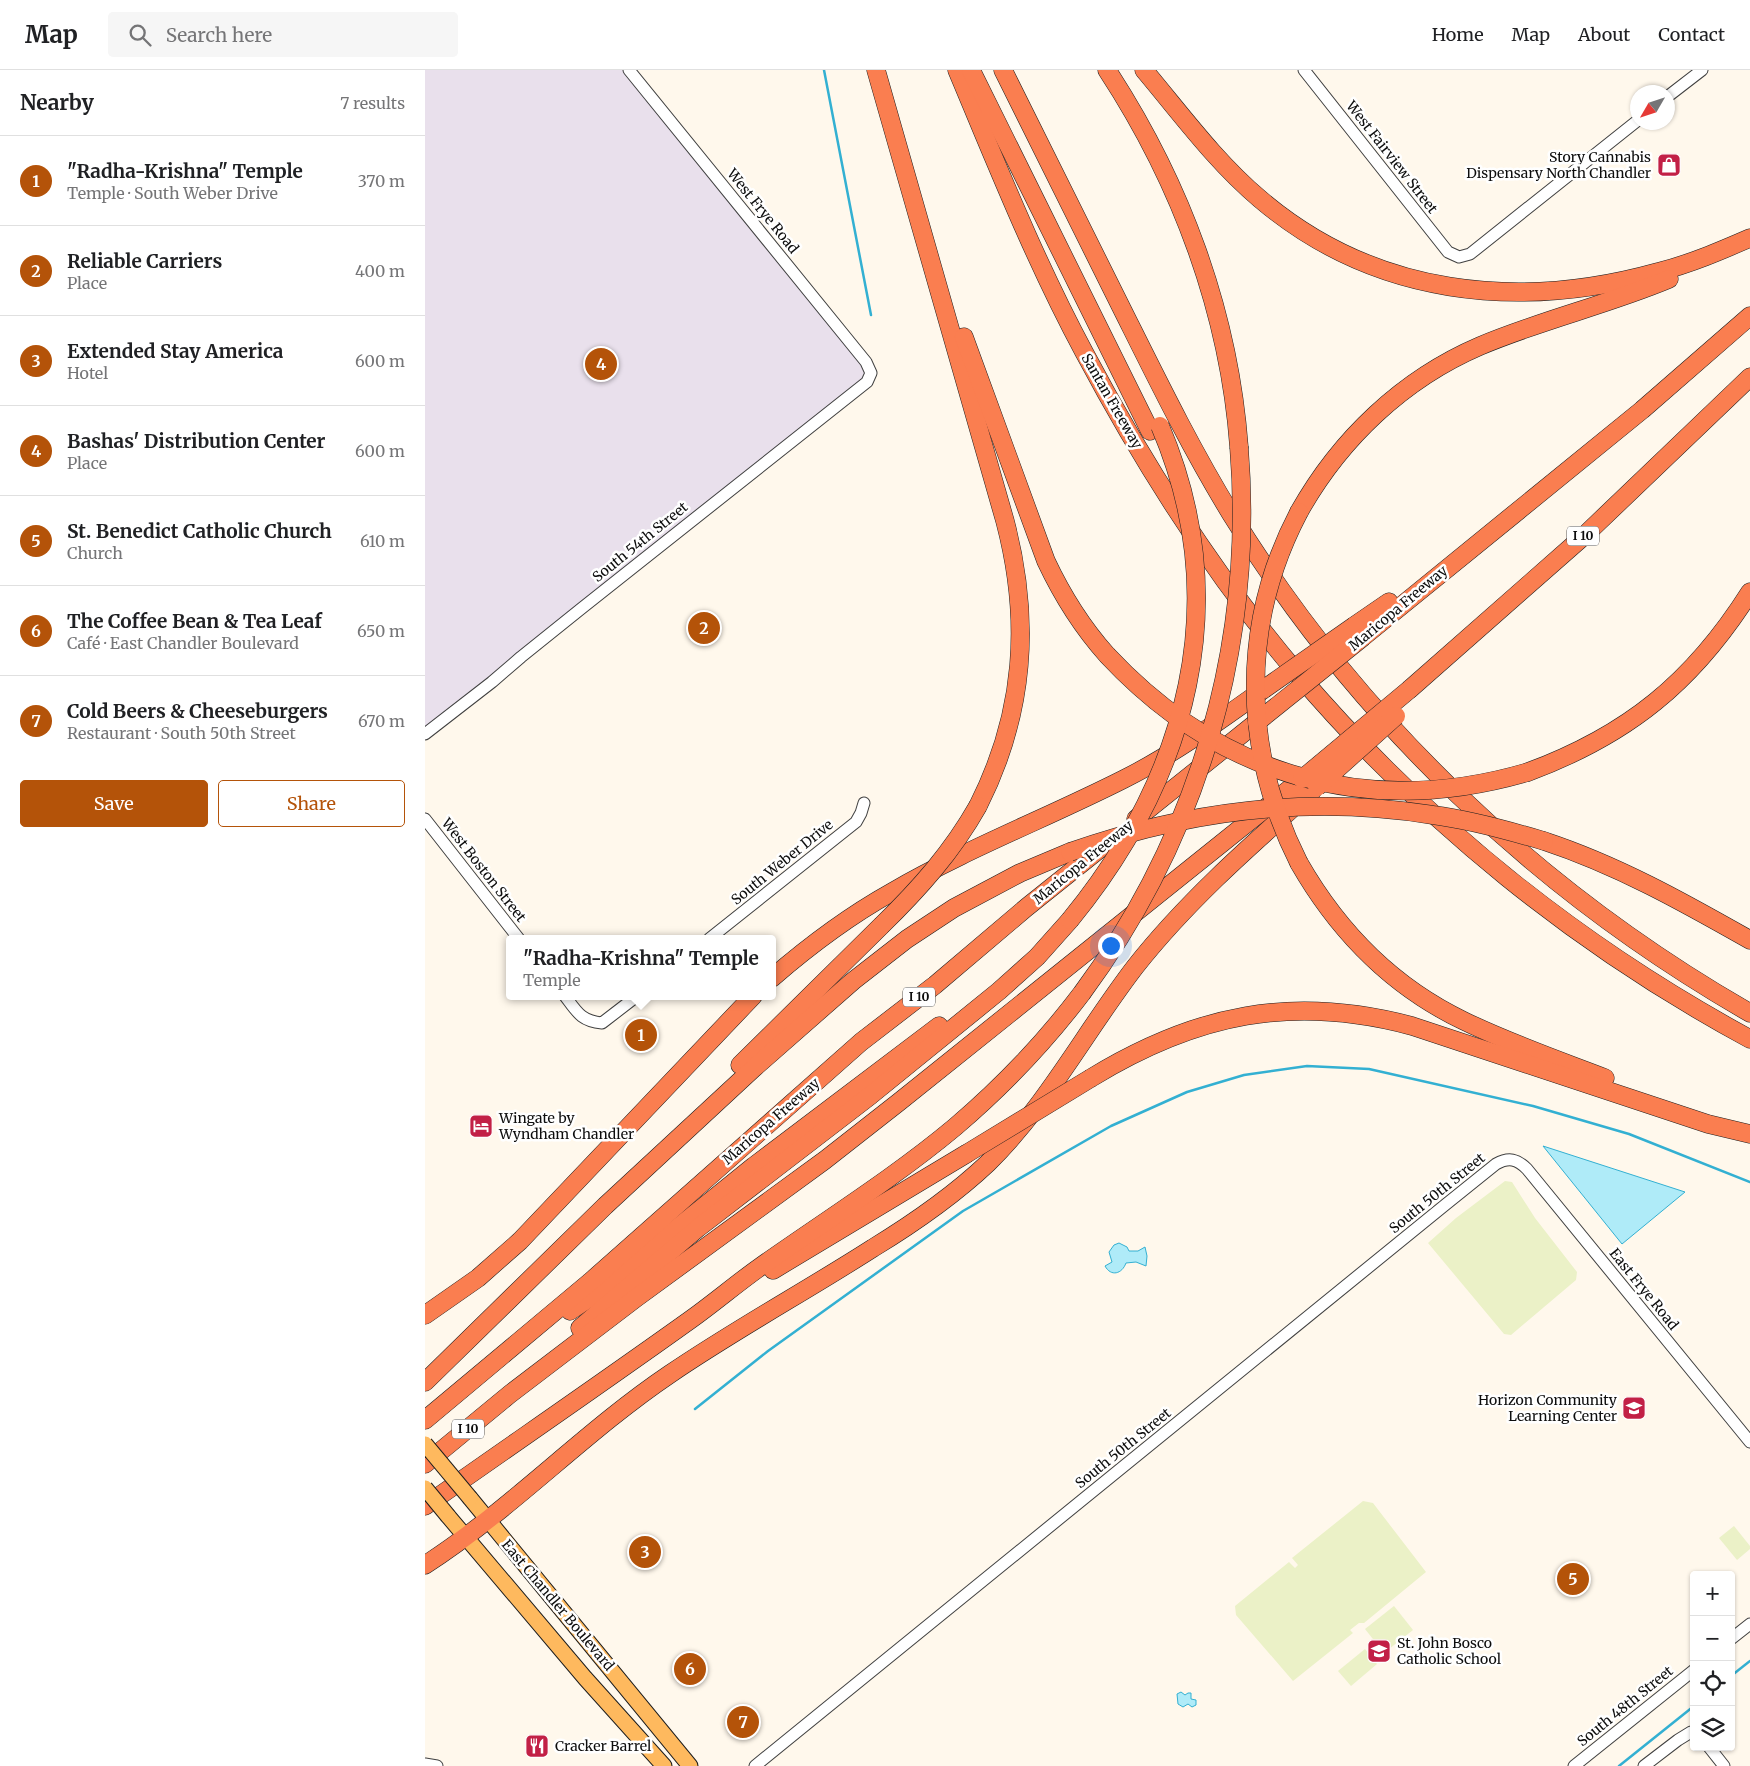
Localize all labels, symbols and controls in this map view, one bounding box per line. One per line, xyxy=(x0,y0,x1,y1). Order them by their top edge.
search box xyxy=(108,12,458,57)
text: Map xyxy=(25,19,78,50)
icon: search xyxy=(126,21,154,49)
text: Search here xyxy=(166,23,272,47)
text: Home xyxy=(1432,23,1484,46)
text: Map xyxy=(1512,23,1550,46)
text: About xyxy=(1578,23,1630,46)
text: Contact xyxy=(1658,23,1725,46)
north arrow xyxy=(1630,85,1675,130)
text: Nearby xyxy=(20,89,94,116)
text: 7 results xyxy=(340,93,405,113)
street label: West Fairview Street xyxy=(1342,96,1442,217)
place label: Story Cannabis Dispensary North Chandler xyxy=(1466,148,1651,182)
shop icon: Story Cannabis Dispensary North Chandler xyxy=(1656,152,1682,178)
text: "Radha-Krishna" Temple xyxy=(67,159,303,183)
street label: West Frye Road xyxy=(723,164,803,257)
text: 1 xyxy=(32,171,40,191)
text: 370 m xyxy=(358,171,405,191)
text: Temple · South Weber Drive xyxy=(67,183,278,203)
text: Reliable Carriers xyxy=(67,249,222,273)
text: 2 xyxy=(31,261,41,281)
text: 400 m xyxy=(355,261,405,281)
text: Place xyxy=(67,273,107,293)
text: Extended Stay America xyxy=(67,339,284,363)
pin: 4 xyxy=(585,345,617,383)
street label: Santan Freeway xyxy=(1077,350,1147,453)
text: 3 xyxy=(31,351,41,371)
text: 600 m xyxy=(355,351,405,371)
text: Hotel xyxy=(67,363,108,383)
text: Bashas' Distribution Center xyxy=(67,429,325,453)
text: 4 xyxy=(31,441,41,461)
text: 600 m xyxy=(355,441,405,461)
text: Place xyxy=(67,453,107,473)
street label: South 54th Street xyxy=(589,498,692,586)
text: St. Benedict Catholic Church xyxy=(67,519,332,543)
road number: I 10 xyxy=(1567,526,1599,546)
text: 5 xyxy=(31,531,41,551)
text: 610 m xyxy=(360,531,405,551)
text: Church xyxy=(67,543,123,563)
street label: Maricopa Freeway xyxy=(1345,561,1452,654)
text: The Coffee Bean & Tea Leaf xyxy=(67,609,322,633)
pin: 2 xyxy=(688,609,720,647)
text: 6 xyxy=(31,621,41,641)
text: 650 m xyxy=(357,621,405,641)
text: Café · East Chandler Boulevard xyxy=(67,633,299,653)
text: Cold Beers & Cheeseburgers xyxy=(67,699,328,723)
text: 7 xyxy=(31,711,41,731)
text: 670 m xyxy=(358,711,405,731)
text: Restaurant · South 50th Street xyxy=(67,723,296,743)
button: Save xyxy=(20,780,208,827)
button: Share xyxy=(218,780,405,827)
street label: West Boston Street xyxy=(437,814,531,926)
street label: South Weber Drive xyxy=(727,815,837,909)
street label: Maricopa Freeway xyxy=(1029,816,1137,908)
your location xyxy=(1098,933,1124,959)
popup xyxy=(506,935,776,1000)
text: "Radha-Krishna" Temple xyxy=(523,946,759,970)
text: Temple xyxy=(523,970,581,990)
road number: I 10 xyxy=(903,988,935,1006)
pin: 1 xyxy=(625,1016,657,1054)
street label: Maricopa Freeway xyxy=(719,1073,824,1168)
place label: Wingate by Wyndham Chandler xyxy=(498,1109,634,1143)
hotel icon: Wingate by Wyndham Chandler xyxy=(468,1113,494,1139)
street label: South 50th Street xyxy=(1385,1148,1489,1237)
street label: East Frye Road xyxy=(1606,1245,1683,1334)
place label: Horizon Community Learning Center xyxy=(1478,1391,1618,1425)
school or university icon: Horizon Community Learning Center xyxy=(1621,1395,1647,1421)
street label: South 50th Street xyxy=(1071,1403,1175,1492)
road number: I 10 xyxy=(452,1420,484,1438)
pin: 3 xyxy=(629,1533,661,1571)
street label: East Chandler Boulevard xyxy=(498,1536,618,1675)
pin: 5 xyxy=(1557,1560,1589,1598)
map controls xyxy=(1690,1571,1735,1751)
button: + xyxy=(1690,1571,1735,1616)
button: − xyxy=(1690,1616,1735,1661)
place label: St. John Bosco Catholic School xyxy=(1397,1634,1502,1668)
school or university icon: St. John Bosco Catholic School xyxy=(1366,1638,1392,1664)
pin: 6 xyxy=(674,1650,706,1688)
street label: South 48th Street xyxy=(1573,1661,1677,1750)
button: locate xyxy=(1690,1661,1735,1706)
pin: 7 xyxy=(727,1703,759,1741)
button: layers xyxy=(1690,1706,1735,1751)
restaurant icon: Cracker Barrel xyxy=(524,1733,550,1759)
place label: Cracker Barrel xyxy=(555,1737,652,1755)

